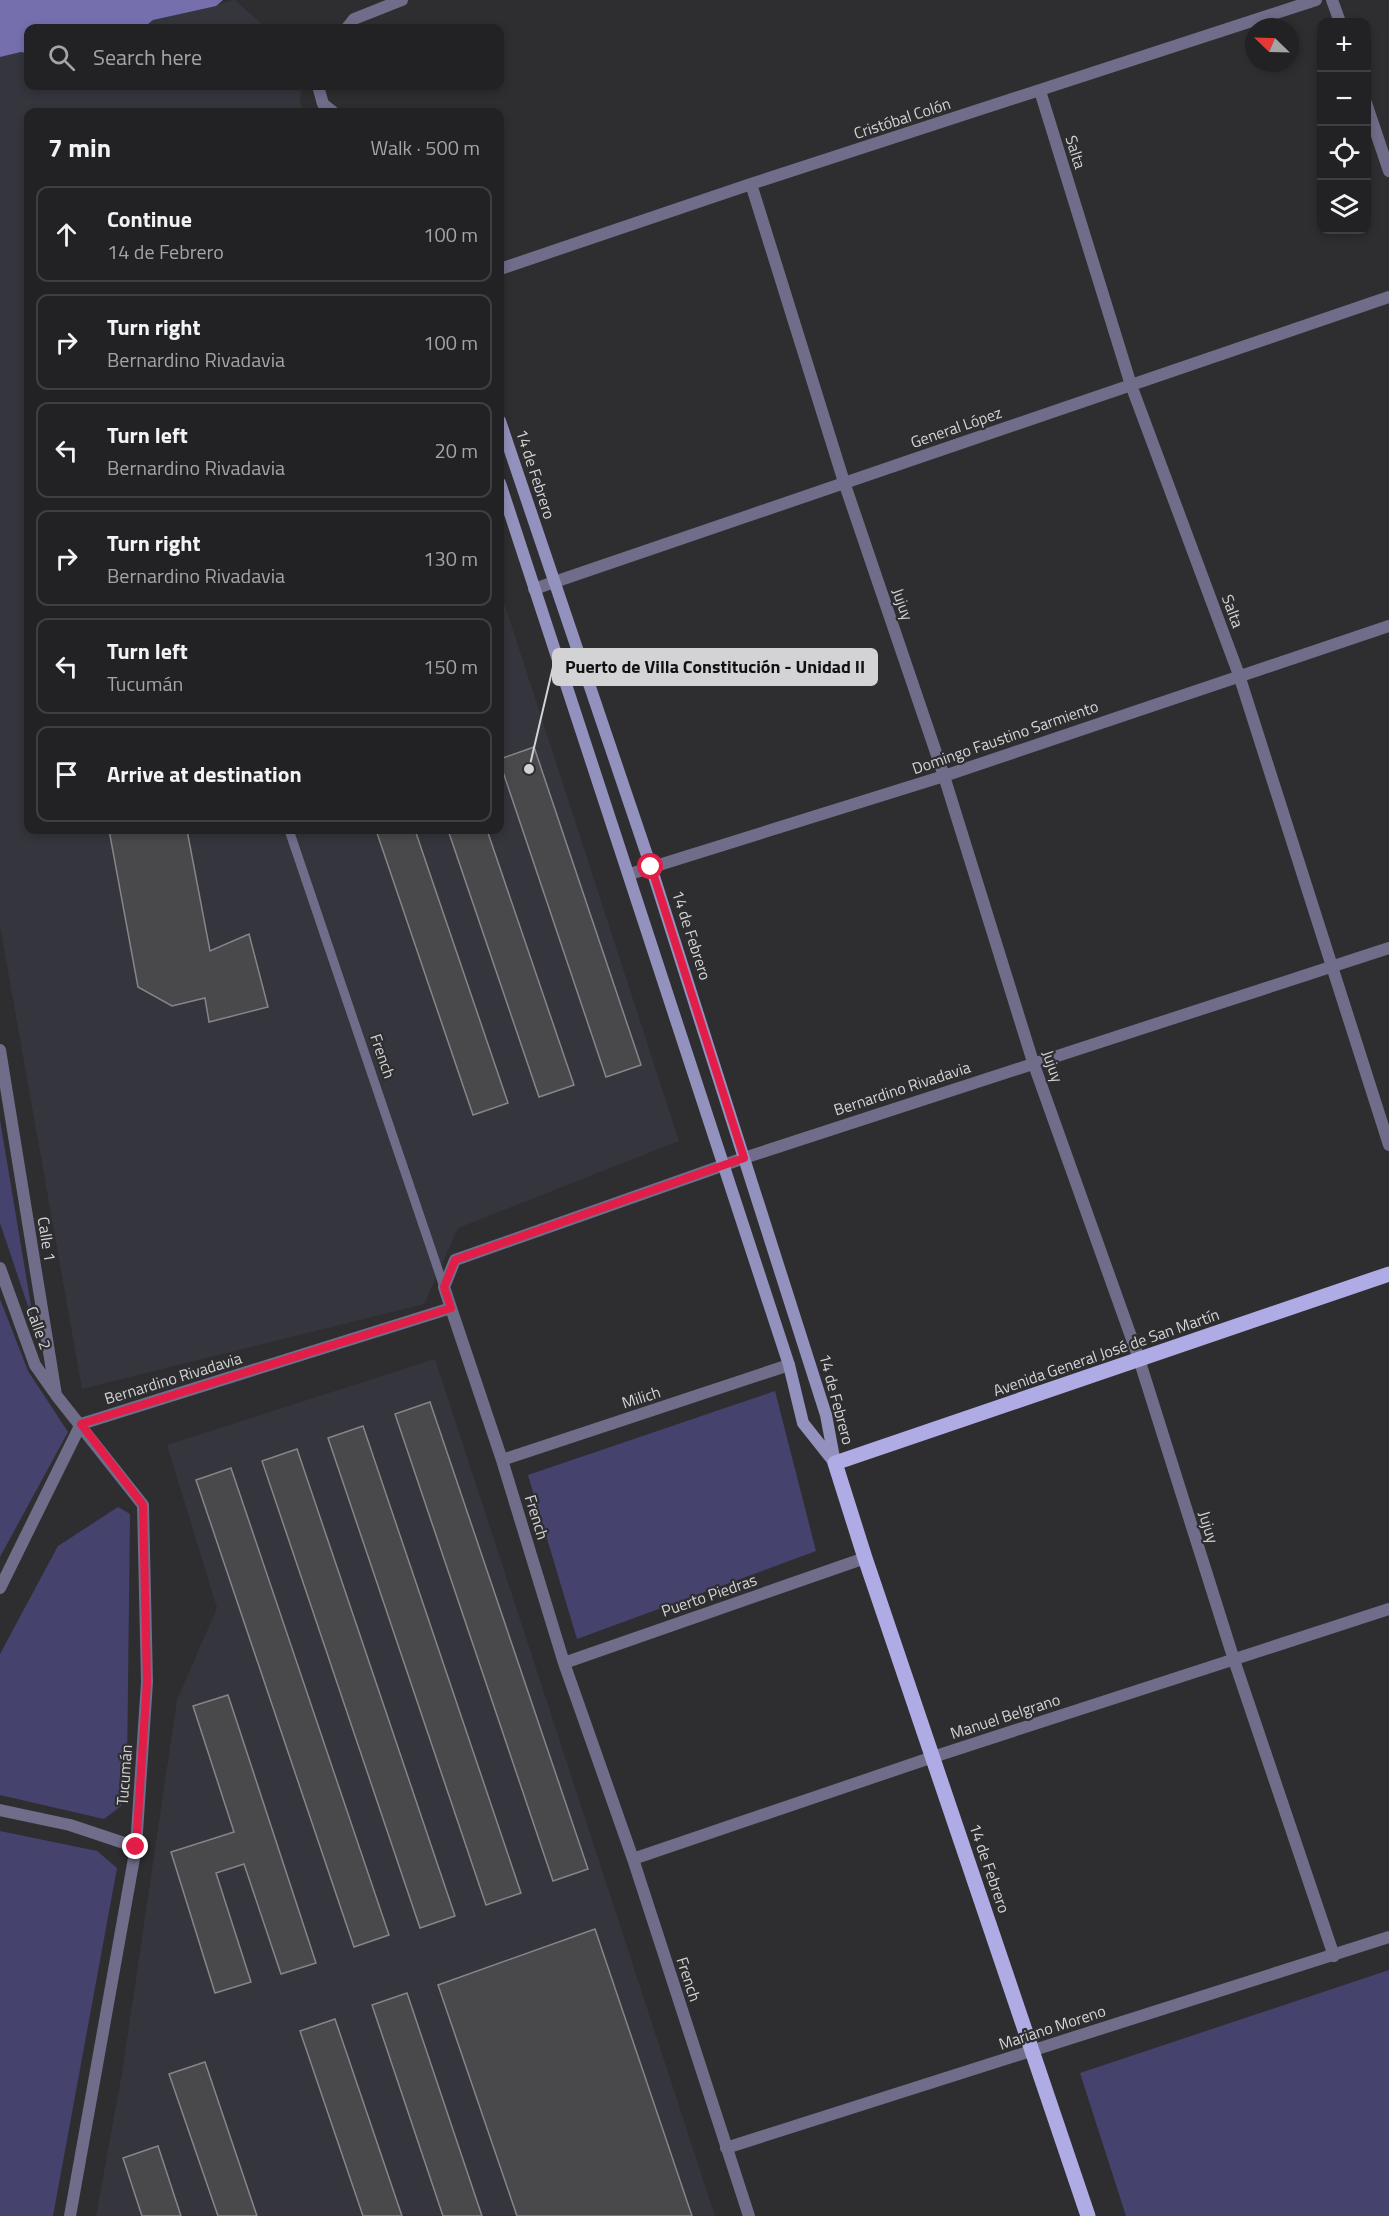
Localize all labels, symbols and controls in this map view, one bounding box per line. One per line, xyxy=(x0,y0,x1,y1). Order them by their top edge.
north arrow xyxy=(1245,18,1299,72)
map controls xyxy=(1317,18,1371,234)
button: + xyxy=(1317,18,1371,72)
search box xyxy=(24,24,504,90)
text: Search here xyxy=(93,40,202,74)
icon: search xyxy=(45,41,78,74)
button: − xyxy=(1317,72,1371,126)
street label: Cristóbal Colón xyxy=(850,91,954,145)
button: locate xyxy=(1317,126,1371,180)
text: 7 min xyxy=(48,128,111,167)
text: Walk · 500 m xyxy=(371,132,480,163)
street label: Salta xyxy=(1060,132,1092,172)
button: layers xyxy=(1317,180,1371,234)
text: Continue xyxy=(107,202,192,236)
icon: ahead xyxy=(50,218,83,251)
text: 100 m xyxy=(423,219,478,250)
text: 14 de Febrero xyxy=(107,236,224,267)
text: Turn right xyxy=(107,310,201,344)
icon: right xyxy=(50,326,83,359)
text: 100 m xyxy=(423,327,478,358)
text: Bernardino Rivadavia xyxy=(107,344,285,375)
street label: General López xyxy=(907,400,1005,454)
text: Turn left xyxy=(107,418,188,452)
street label: 14 de Febrero xyxy=(510,426,562,522)
icon: left xyxy=(50,434,83,467)
text: 20 m xyxy=(434,435,478,466)
text: Bernardino Rivadavia xyxy=(107,452,285,483)
text: Turn right xyxy=(107,526,201,560)
icon: right xyxy=(50,542,83,575)
text: 130 m xyxy=(423,543,478,574)
text: Bernardino Rivadavia xyxy=(107,560,285,591)
street label: Jujuy xyxy=(886,585,920,624)
street label: Salta xyxy=(1216,591,1250,631)
text: Turn left xyxy=(107,634,188,668)
callout: Puerto de Villa Constitución - Unidad II xyxy=(553,649,877,685)
icon: left xyxy=(50,650,83,683)
text: 150 m xyxy=(423,651,478,682)
text: Puerto de Villa Constitución - Unidad II xyxy=(565,653,865,680)
text: Tucumán xyxy=(107,668,183,699)
street label: Domingo Faustino Sarmiento xyxy=(909,694,1101,780)
text: Arrive at destination xyxy=(107,757,302,791)
icon: arrive xyxy=(50,758,83,791)
route start xyxy=(637,853,663,879)
street label: 14 de Febrero xyxy=(666,887,718,983)
street label: French xyxy=(364,1030,402,1082)
street label: Jujuy xyxy=(1036,1047,1070,1086)
street label: Bernardino Rivadavia xyxy=(831,1055,973,1121)
street label: Calle 1 xyxy=(32,1215,62,1263)
street label: Avenida General José de San Martín xyxy=(990,1302,1222,1402)
street label: Calle 2 xyxy=(20,1303,58,1353)
street label: Bernardino Rivadavia xyxy=(101,1346,245,1410)
street label: 14 de Febrero xyxy=(813,1351,861,1447)
street label: Milich xyxy=(618,1379,664,1415)
street label: French xyxy=(519,1492,555,1542)
street label: Jujuy xyxy=(1193,1508,1225,1546)
street label: Puerto Piedras xyxy=(658,1567,760,1623)
street label: Manuel Belgrano xyxy=(947,1687,1063,1745)
street label: Tucumán xyxy=(110,1744,138,1806)
street label: 14 de Febrero xyxy=(963,1820,1017,1916)
route end xyxy=(122,1833,148,1859)
street label: French xyxy=(671,1954,707,2004)
street label: Mariano Moreno xyxy=(995,1998,1109,2056)

